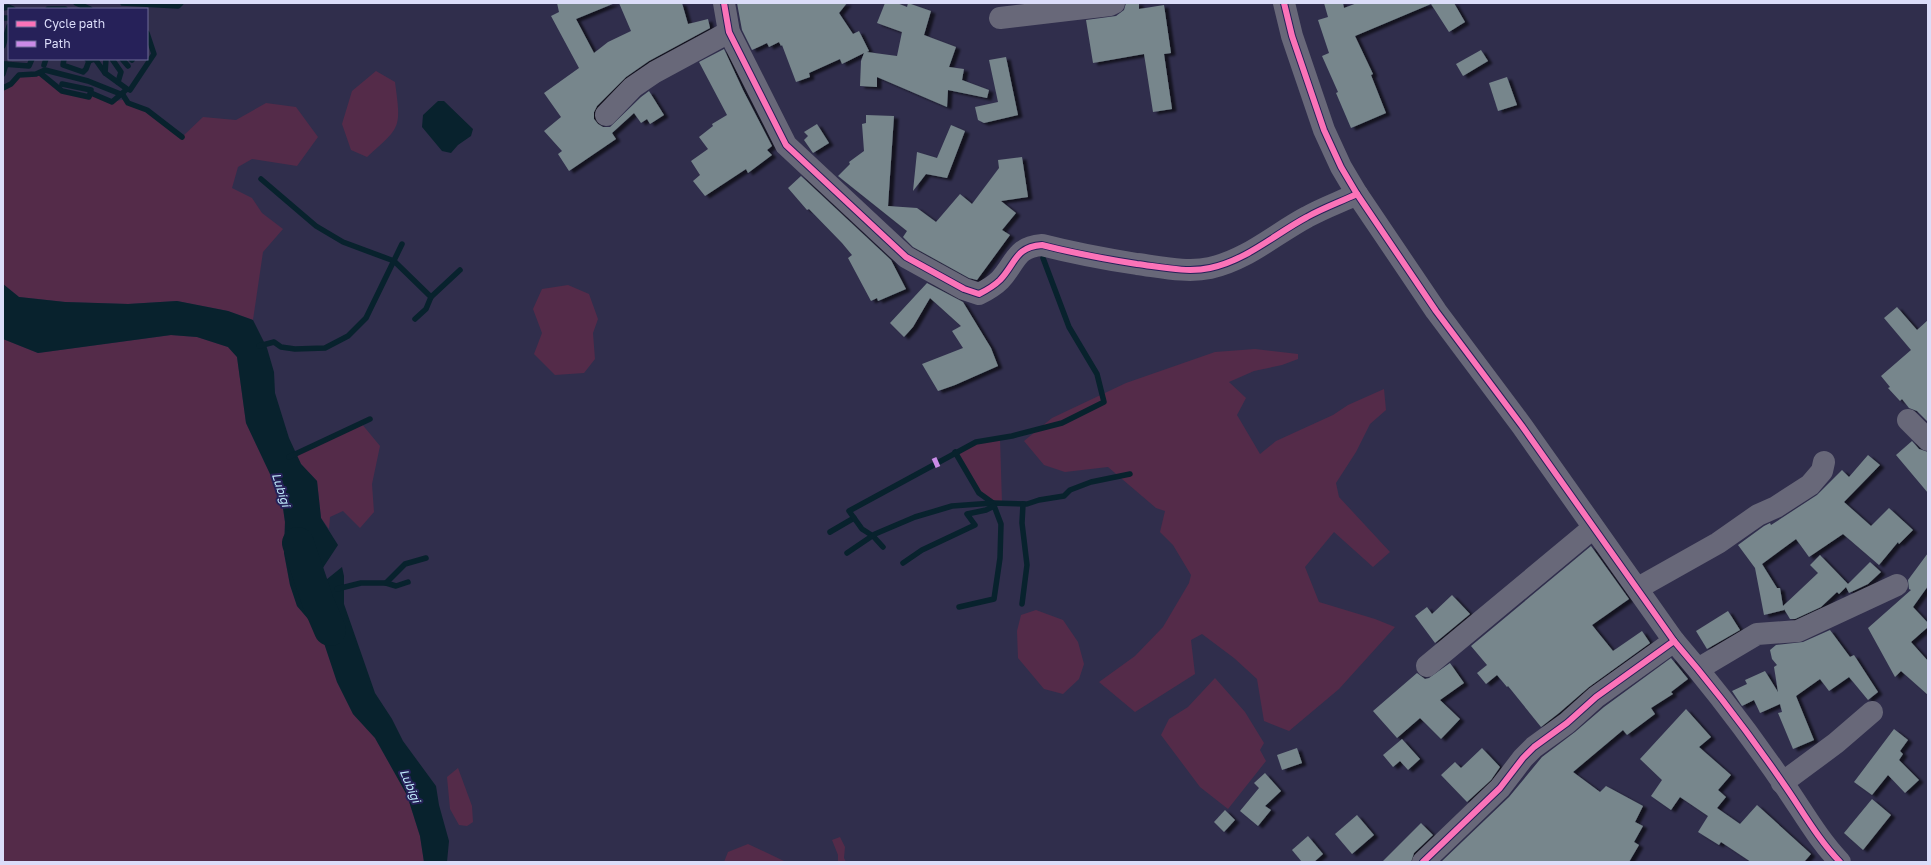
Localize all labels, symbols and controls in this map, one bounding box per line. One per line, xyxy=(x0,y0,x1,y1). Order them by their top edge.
legend xyxy=(8,8,148,60)
text: Cycle path xyxy=(44,16,105,31)
text: Path xyxy=(44,36,71,51)
water label: Lubigi xyxy=(269,471,295,511)
water label: Lubigi xyxy=(397,767,425,807)

